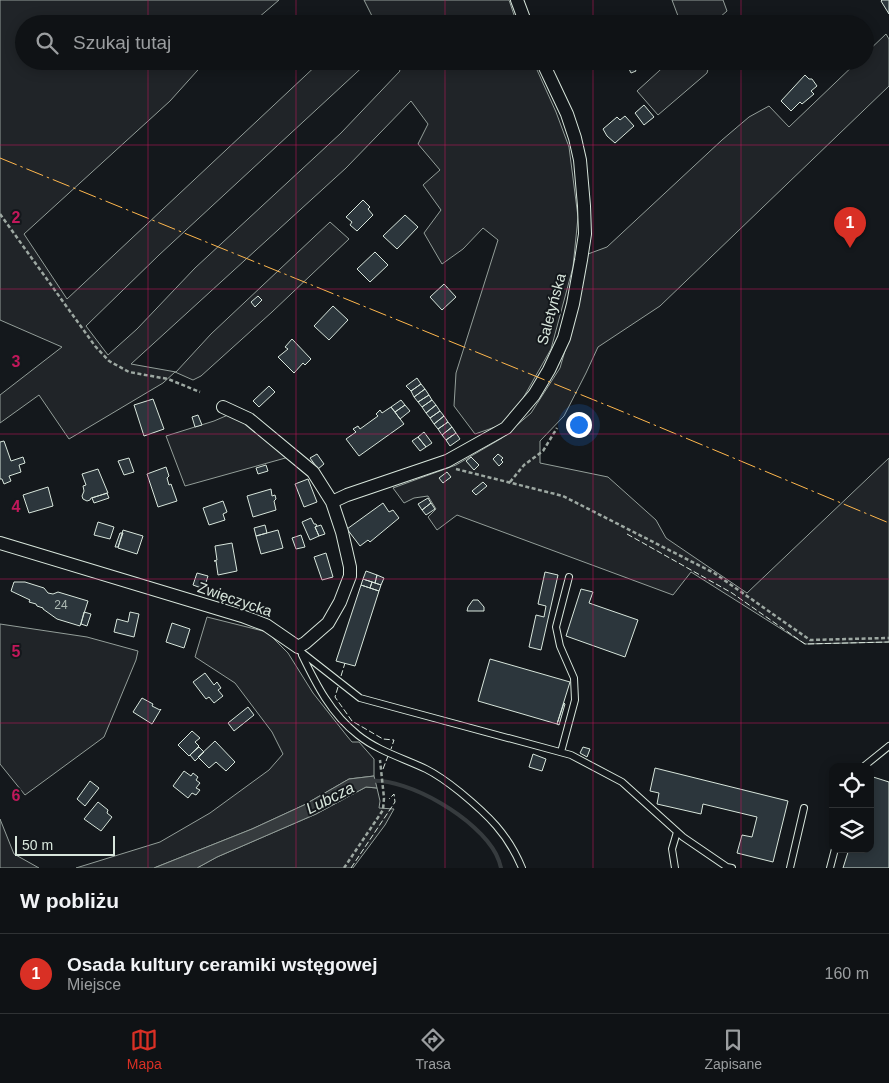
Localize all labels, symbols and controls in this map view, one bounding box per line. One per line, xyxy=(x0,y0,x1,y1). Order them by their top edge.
search box xyxy=(15,15,874,70)
icon: search xyxy=(33,29,61,57)
text: Szukaj tutaj xyxy=(73,32,171,53)
pin: 1 xyxy=(834,207,866,248)
text: 2 xyxy=(12,209,21,226)
street label: Saletyńska xyxy=(533,271,569,347)
text: 3 xyxy=(12,353,21,370)
your location xyxy=(566,412,592,438)
text: 4 xyxy=(12,498,21,515)
street label: Zwięczycka xyxy=(196,578,275,620)
house number: 24 xyxy=(54,598,68,612)
text: 5 xyxy=(12,643,21,660)
map controls xyxy=(829,763,874,853)
button: locate xyxy=(829,763,874,808)
water label: Lubcza xyxy=(303,779,357,817)
text: 6 xyxy=(12,787,21,804)
button: layers xyxy=(829,808,874,853)
scale bar xyxy=(15,833,115,856)
text: 50 m xyxy=(22,837,53,853)
text: W pobliżu xyxy=(20,889,119,912)
text: Osada kultury ceramiki wstęgowej xyxy=(67,954,377,975)
text: 1 xyxy=(32,965,40,982)
text: 160 m xyxy=(825,965,869,982)
text: Miejsce xyxy=(67,976,121,993)
tab: Mapa xyxy=(127,1026,162,1072)
tab: Trasa xyxy=(416,1026,451,1072)
tab: Zapisane xyxy=(705,1026,762,1072)

